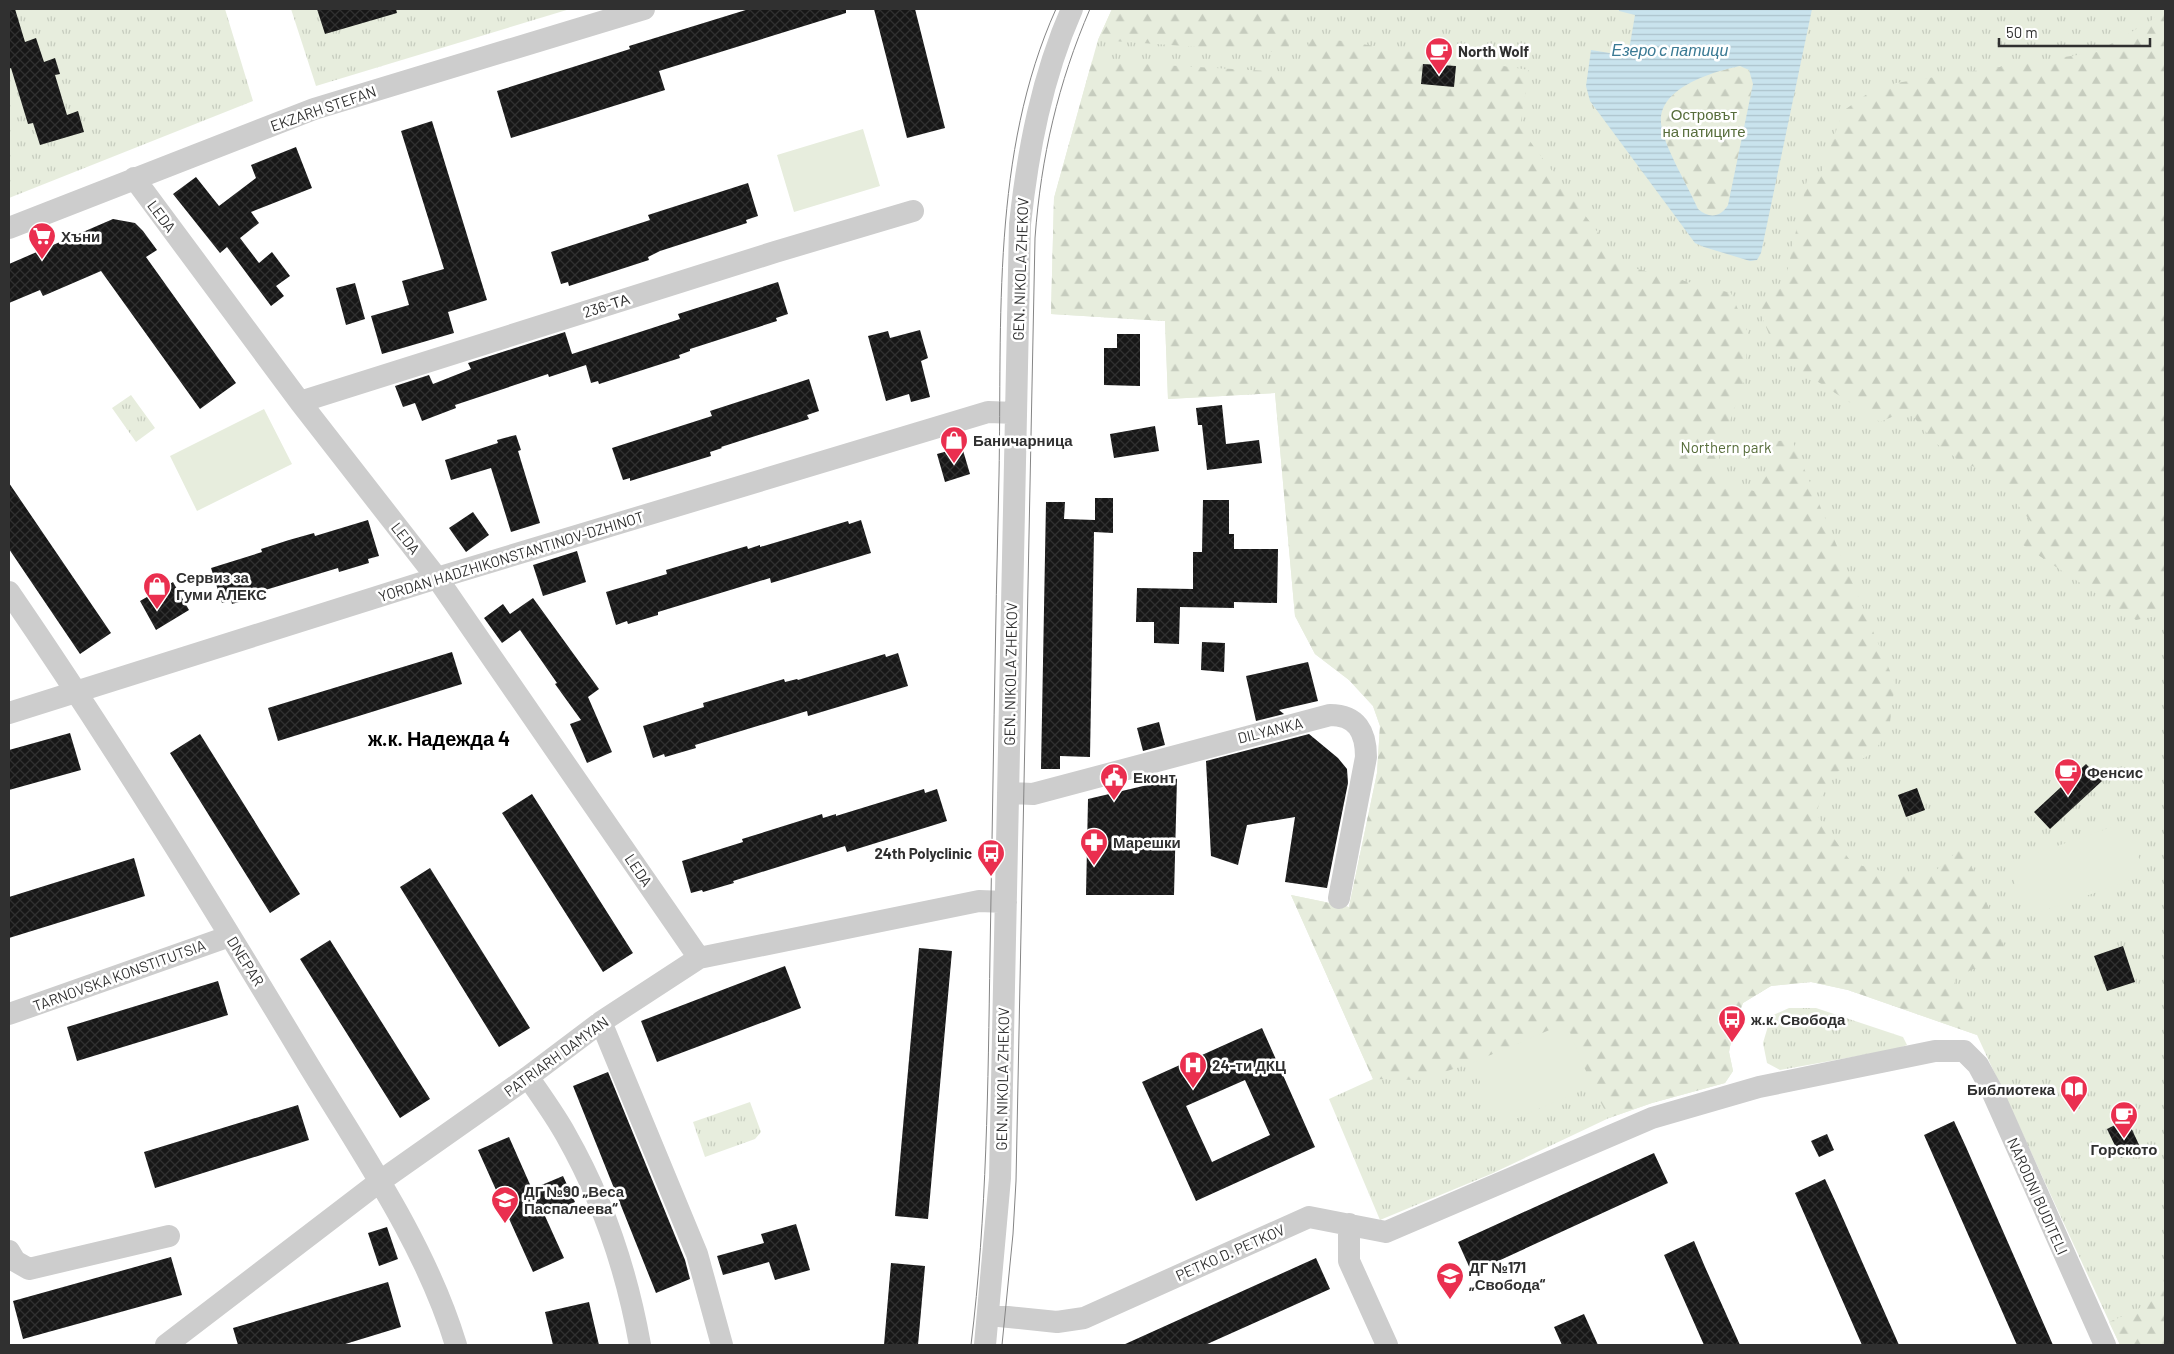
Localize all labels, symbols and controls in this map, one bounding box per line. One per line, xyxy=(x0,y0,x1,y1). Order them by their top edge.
scale bar xyxy=(1999,15,2150,47)
text: 50 m xyxy=(2006,23,2038,41)
cafe icon: North Wolf xyxy=(1424,36,1454,75)
water label: Езеро с патици xyxy=(1612,40,1729,59)
place label: North Wolf xyxy=(1458,42,1529,60)
street label: EKZARH STEFAN xyxy=(268,81,378,135)
park label: Островът на патиците xyxy=(1662,105,1746,140)
street label: LEDA xyxy=(144,196,180,236)
street label: GEN. NIKOLA ZHEKOV xyxy=(1009,197,1032,341)
supermarket icon: Хъни xyxy=(27,221,57,260)
place label: Хъни xyxy=(61,227,100,245)
street label: 236-ТА xyxy=(580,289,632,321)
shop icon: Баничарница xyxy=(939,425,969,464)
place label: Баничарница xyxy=(973,431,1073,449)
park label: Northern park xyxy=(1681,438,1772,456)
street label: YORDAN HADZHIKONSTANTINOV-DZHINOT xyxy=(376,507,646,605)
street label: LEDA xyxy=(388,518,424,558)
place label: Сервиз за Гуми АЛЕКС xyxy=(176,568,267,603)
shop icon: Сервиз за Гуми АЛЕКС xyxy=(142,571,172,610)
street label: GEN. NIKOLA ZHEKOV xyxy=(1000,602,1020,746)
street label: DILYANKA xyxy=(1236,713,1304,747)
district label: ж.к. Надежда 4 xyxy=(367,726,510,750)
cafe icon: Фенсис xyxy=(2053,757,2083,796)
public building icon: Еконт xyxy=(1099,762,1129,801)
place label: Фенсис xyxy=(2087,763,2143,781)
place label: Еконт xyxy=(1133,768,1176,786)
pharmacy icon: Марешки xyxy=(1079,827,1109,866)
place label: Марешки xyxy=(1113,833,1181,851)
bus stop icon: 24th Polyclinic xyxy=(976,838,1006,877)
place label: 24th Polyclinic xyxy=(874,844,972,862)
street label: LEDA xyxy=(622,850,656,890)
street label: DNEPAR xyxy=(224,933,268,989)
street label: TARNOVSKA KONSTITUTSIA xyxy=(30,935,208,1015)
bus stop icon: ж.к. Свобода xyxy=(1717,1004,1747,1043)
street label: GEN. NIKOLA ZHEKOV xyxy=(992,1007,1012,1151)
place label: ж.к. Свобода xyxy=(1750,1010,1846,1028)
street label: PATRIARH DAMYAN xyxy=(500,1012,612,1100)
hospital icon: 24-ти ДКЦ xyxy=(1178,1050,1208,1089)
place label: 24-ти ДКЦ xyxy=(1212,1056,1286,1074)
library icon: Библиотека xyxy=(2059,1074,2089,1113)
place label: Библиотека xyxy=(1967,1080,2056,1098)
cafe icon: Горското xyxy=(2109,1100,2139,1139)
street label: NARODNI BUDITELI xyxy=(2004,1135,2072,1257)
place label: Горското xyxy=(2091,1140,2157,1158)
place label: ДГ №90 „Веса Паспалеева“ xyxy=(524,1182,625,1217)
school or university icon: ДГ №90 „Веса Паспалеева“ xyxy=(490,1185,520,1224)
street label: PETKO D. PETKOV xyxy=(1173,1220,1288,1284)
place label: ДГ №171 „Свобода“ xyxy=(1469,1258,1546,1293)
school or university icon: ДГ №171 „Свобода“ xyxy=(1435,1261,1465,1300)

